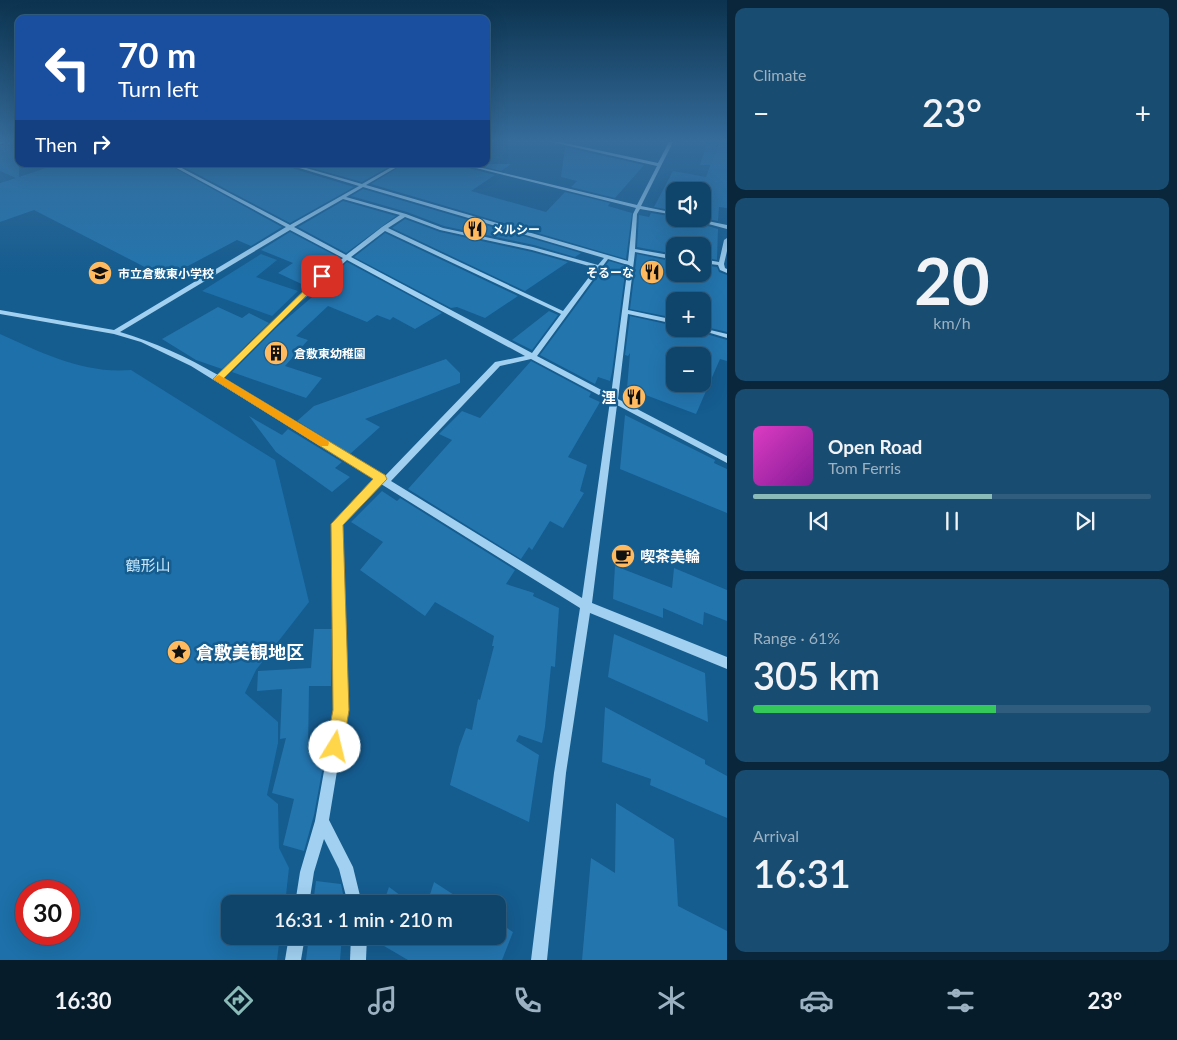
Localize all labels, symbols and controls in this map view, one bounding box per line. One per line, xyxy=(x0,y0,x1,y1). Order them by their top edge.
text: 70 m xyxy=(118,33,196,75)
icon: left xyxy=(35,35,100,100)
text: Climate xyxy=(753,65,806,84)
text: Turn left xyxy=(118,75,199,102)
text: 23° xyxy=(922,89,982,135)
text: − xyxy=(753,96,769,130)
text: + xyxy=(1135,96,1151,130)
icon: right xyxy=(87,130,115,158)
text: Then xyxy=(35,133,77,156)
map controls xyxy=(666,182,711,392)
button: sound xyxy=(666,182,711,227)
restaurant icon: メルシー xyxy=(462,216,488,242)
place label: メルシー xyxy=(492,222,540,237)
button: search xyxy=(666,237,711,282)
text: 20 xyxy=(914,241,990,319)
pin xyxy=(301,255,343,297)
restaurant icon: そるーな xyxy=(639,259,665,285)
school or university icon: 市立倉敷東小学校 xyxy=(87,260,113,286)
icon: arrive xyxy=(308,262,336,290)
place label: そるーな xyxy=(586,265,634,280)
place label: 市立倉敷東小学校 xyxy=(118,266,214,281)
button: + xyxy=(666,292,711,337)
text: km/h xyxy=(933,313,971,332)
building icon: 倉敷東幼稚園 xyxy=(263,340,289,366)
place label: 倉敷東幼稚園 xyxy=(294,346,366,361)
button: − xyxy=(666,347,711,392)
restaurant icon: 浬 xyxy=(621,384,647,410)
place label: 浬 xyxy=(601,388,616,406)
text: Open Road xyxy=(828,435,922,458)
text: Tom Ferris xyxy=(828,458,901,477)
icon: previous xyxy=(805,507,833,535)
icon: pause xyxy=(938,507,966,535)
icon: next xyxy=(1071,507,1099,535)
cafe icon: 喫茶美輪 xyxy=(610,543,636,569)
place label: 喫茶美輪 xyxy=(640,547,700,565)
park label: 鶴形山 xyxy=(125,556,171,574)
text: Range · 61% xyxy=(753,628,840,647)
place icon: 倉敷美観地区 xyxy=(166,639,192,665)
place label: 倉敷美観地区 xyxy=(196,641,304,663)
text: 305 km xyxy=(753,652,880,698)
position arrow xyxy=(308,720,360,772)
text: Arrival xyxy=(753,826,799,845)
text: 16:31 xyxy=(753,850,851,896)
speed limit sign: 30 xyxy=(15,880,80,945)
text: 16:31 · 1 min · 210 m xyxy=(274,908,453,931)
icon: directions xyxy=(221,983,256,1018)
icon: music xyxy=(365,983,400,1018)
icon: phone xyxy=(510,983,545,1018)
icon: climate xyxy=(654,983,689,1018)
icon: car xyxy=(799,983,834,1018)
icon: filters xyxy=(943,983,978,1018)
text: 16:30 xyxy=(55,987,111,1014)
text: 23° xyxy=(1088,987,1122,1014)

